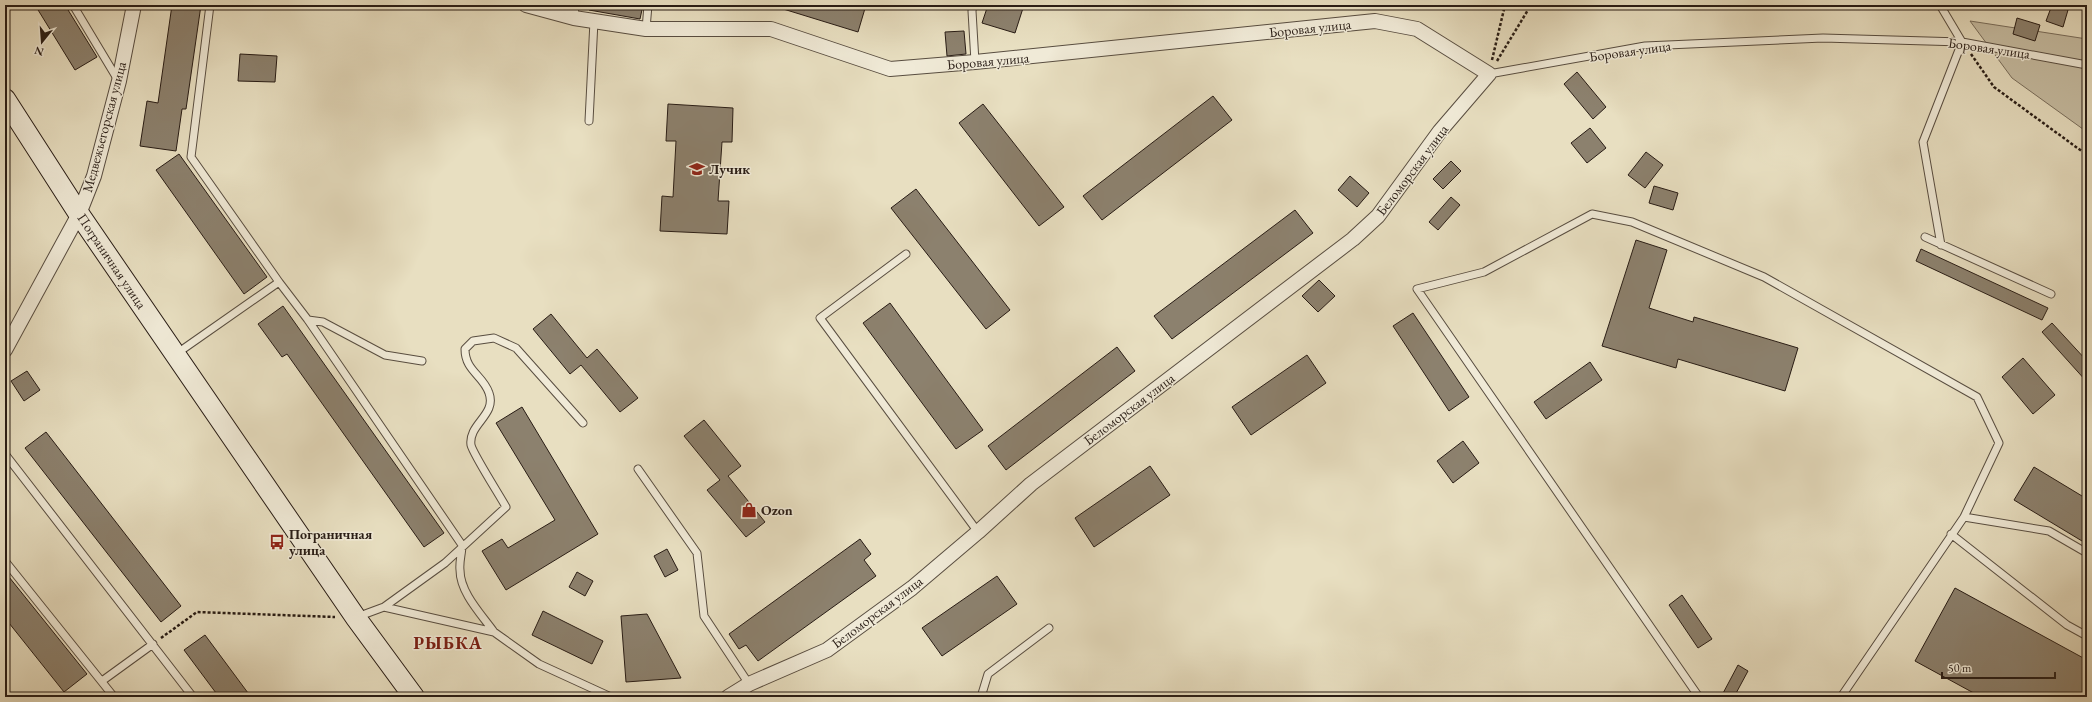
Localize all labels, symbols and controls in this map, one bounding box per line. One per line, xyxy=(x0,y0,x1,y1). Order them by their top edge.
street label: Боровая улица xyxy=(1268,15,1352,41)
north arrow xyxy=(22,22,62,62)
street label: Боровая улица xyxy=(1947,33,2032,63)
street label: Боровая улица xyxy=(1588,36,1673,66)
text: N xyxy=(33,44,45,60)
street label: Боровая улица xyxy=(946,48,1030,74)
street label: Медвежьегорская улица xyxy=(78,59,130,194)
street label: Беломорская улица xyxy=(1372,121,1452,219)
school or university icon: Лучик xyxy=(688,160,706,178)
place label: Лучик xyxy=(709,160,750,178)
street label: Пограничная улица xyxy=(73,210,151,313)
street label: Беломорская улица xyxy=(1080,369,1178,449)
shop icon: Ozon xyxy=(740,501,758,519)
place label: Ozon xyxy=(761,501,793,519)
place label: Пограничная улица xyxy=(289,525,373,559)
bus stop icon: Пограничная улица xyxy=(268,533,286,551)
street label: Беломорская улица xyxy=(828,572,926,652)
district label: РЫБКА xyxy=(413,631,483,654)
scale bar xyxy=(1942,654,2055,680)
text: 50 m xyxy=(1948,660,1972,676)

